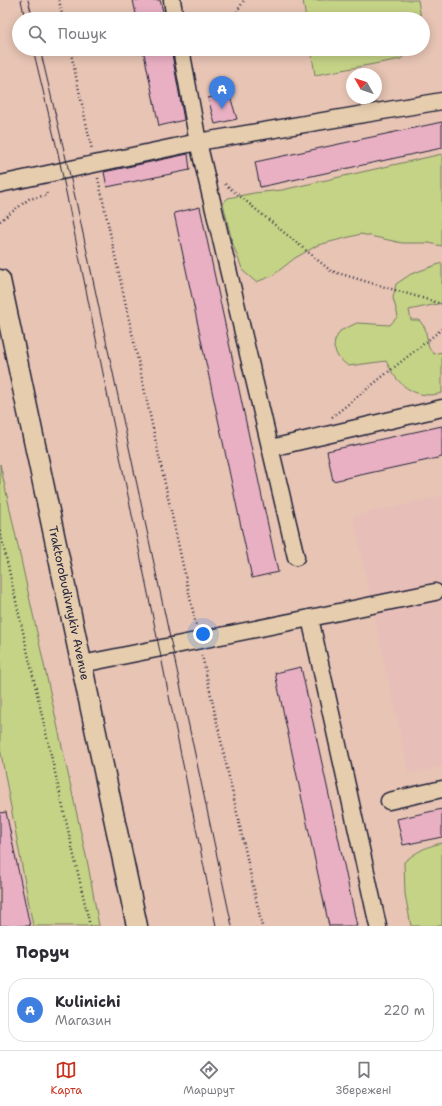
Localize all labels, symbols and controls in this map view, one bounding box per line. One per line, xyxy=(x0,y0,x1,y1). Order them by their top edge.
search box xyxy=(12,12,430,56)
icon: search xyxy=(26,23,48,45)
text: Пошук xyxy=(58,24,107,44)
north arrow xyxy=(346,68,382,104)
pin: A xyxy=(209,76,235,109)
street label: Traktorobudivnykiv Avenue xyxy=(45,524,93,682)
your location xyxy=(193,624,213,644)
text: Поруч xyxy=(16,941,69,963)
text: Kulinichi xyxy=(55,992,121,1012)
text: A xyxy=(25,1002,35,1019)
text: 220 m xyxy=(383,1002,425,1019)
text: Магазин xyxy=(55,1012,111,1029)
tab: Карта xyxy=(51,1059,82,1098)
tab: Маршрут xyxy=(183,1059,235,1098)
tab: Збережені xyxy=(336,1059,391,1098)

